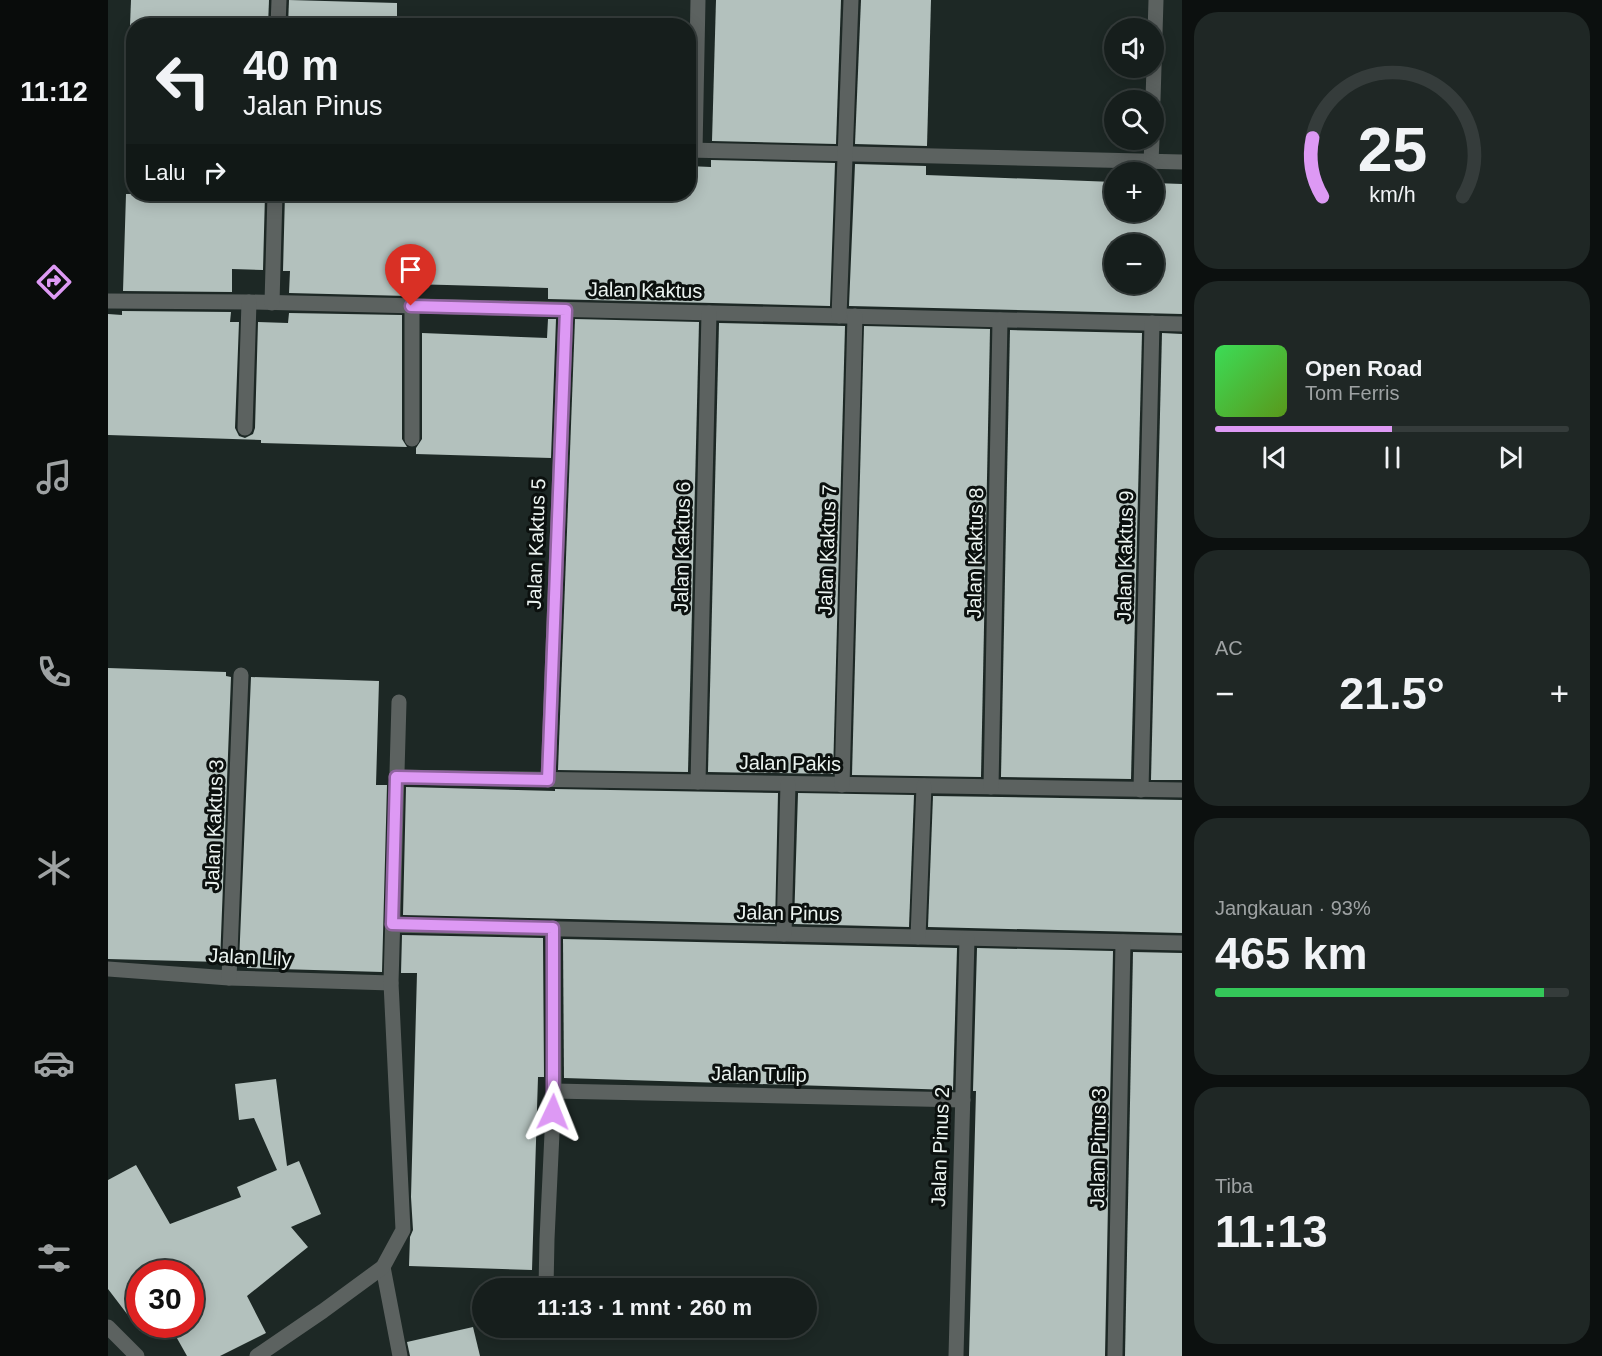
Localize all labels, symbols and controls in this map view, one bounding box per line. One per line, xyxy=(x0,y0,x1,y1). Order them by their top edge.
map controls xyxy=(1104,18,1164,294)
button: sound xyxy=(1104,18,1164,78)
icon: left xyxy=(144,42,222,120)
text: 40 m xyxy=(243,42,339,89)
text: 11:12 xyxy=(20,77,88,107)
button: search xyxy=(1104,90,1164,150)
text: Jalan Pinus xyxy=(243,91,383,121)
text: 25 xyxy=(1357,116,1427,185)
icon: right xyxy=(198,156,231,189)
text: Lalu xyxy=(144,160,186,185)
button: + xyxy=(1104,162,1164,222)
text: km/h xyxy=(1369,184,1415,208)
button: − xyxy=(1104,234,1164,294)
pin xyxy=(385,244,436,306)
icon: arrive xyxy=(394,253,427,286)
icon: directions xyxy=(33,261,75,303)
street label: Jalan Kaktus xyxy=(588,278,702,302)
text: Open Road xyxy=(1305,356,1422,381)
text: Tom Ferris xyxy=(1305,382,1399,404)
icon: previous xyxy=(1258,441,1291,474)
icon: pause xyxy=(1376,441,1409,474)
icon: next xyxy=(1494,441,1527,474)
icon: music xyxy=(33,456,75,498)
street label: Jalan Kaktus 5 xyxy=(523,478,549,610)
street label: Jalan Kaktus 6 xyxy=(670,481,694,613)
street label: Jalan Kaktus 7 xyxy=(814,484,840,616)
street label: Jalan Kaktus 8 xyxy=(963,487,987,619)
street label: Jalan Kaktus 9 xyxy=(1113,490,1137,622)
text: AC xyxy=(1215,637,1243,659)
icon: phone xyxy=(33,651,75,693)
text: 21.5° xyxy=(1339,668,1445,719)
text: − xyxy=(1215,675,1234,712)
text: + xyxy=(1550,675,1569,712)
street label: Jalan Pakis xyxy=(739,751,841,775)
street label: Jalan Kaktus 3 xyxy=(201,759,227,891)
icon: climate xyxy=(33,847,75,889)
text: Jangkauan · 93% xyxy=(1215,897,1371,919)
street label: Jalan Pinus xyxy=(736,901,840,925)
text: 465 km xyxy=(1215,928,1368,979)
street label: Jalan Lily xyxy=(208,944,292,970)
icon: car xyxy=(33,1042,75,1084)
street label: Jalan Tulip xyxy=(711,1062,807,1086)
position arrow xyxy=(521,1080,585,1144)
street label: Jalan Pinus 2 xyxy=(927,1087,953,1207)
street label: Jalan Pinus 3 xyxy=(1086,1088,1110,1208)
text: Tiba xyxy=(1215,1175,1253,1197)
text: 11:13 xyxy=(1215,1206,1328,1257)
icon: filters xyxy=(33,1237,75,1279)
speed limit sign: 30 xyxy=(126,1260,204,1338)
text: 11:13 · 1 mnt · 260 m xyxy=(537,1295,752,1320)

